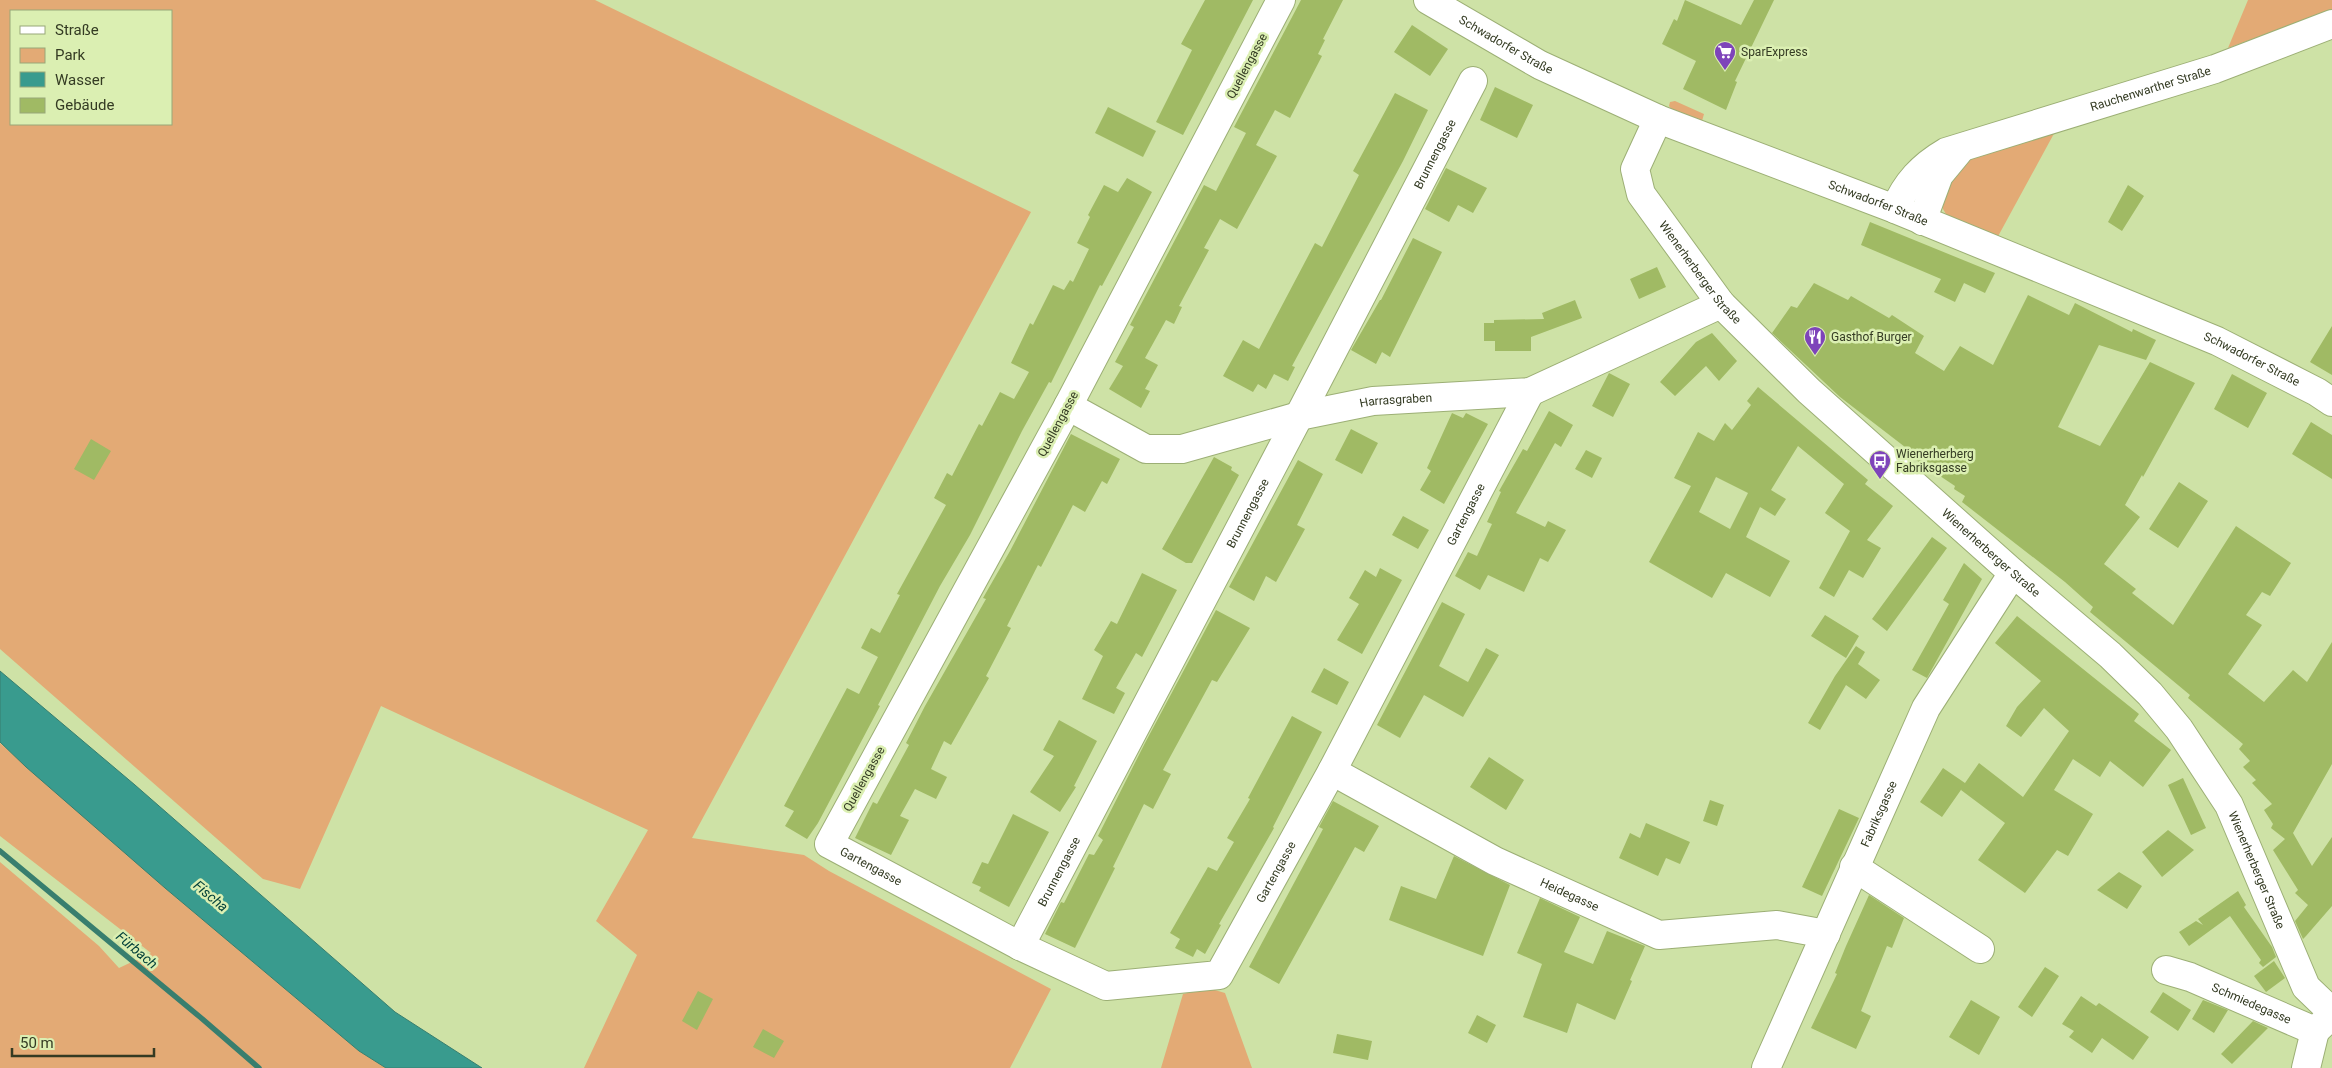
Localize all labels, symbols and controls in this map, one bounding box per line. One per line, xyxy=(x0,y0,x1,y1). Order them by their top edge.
legend xyxy=(10,10,172,125)
street label: Schwadorfer Straße xyxy=(1457,13,1555,77)
text: Straße xyxy=(55,21,99,39)
street label: Quellengasse xyxy=(1224,31,1270,101)
supermarket icon: SparExpress xyxy=(1713,40,1737,71)
place label: SparExpress xyxy=(1741,45,1808,59)
text: Park xyxy=(55,46,86,64)
street label: Rauchenwarther Straße xyxy=(2089,64,2213,114)
text: Wasser xyxy=(55,71,105,89)
text: Gebäude xyxy=(55,96,114,114)
street label: Brunnengasse xyxy=(1411,117,1459,191)
street label: Schwadorfer Straße xyxy=(1826,177,1930,229)
street label: Wienerherberger Straße xyxy=(1656,218,1744,327)
restaurant icon: Gasthof Burger xyxy=(1803,325,1827,356)
street label: Schwadorfer Straße xyxy=(2202,329,2302,389)
place label: Gasthof Burger xyxy=(1831,330,1912,344)
street label: Quellengasse xyxy=(1035,389,1081,459)
street label: Harrasgraben xyxy=(1358,391,1432,411)
place label: Wienerherberg Fabriksgasse xyxy=(1896,447,1974,475)
bus stop icon: Wienerherberg Fabriksgasse xyxy=(1868,449,1892,480)
street label: Brunnengasse xyxy=(1224,476,1272,550)
street label: Gartengasse xyxy=(1444,481,1488,548)
street label: Wienerherberger Straße xyxy=(1939,506,2043,600)
street label: Quellengasse xyxy=(840,744,888,814)
street label: Fabriksgasse xyxy=(1858,779,1900,849)
street label: Wienerherberger Straße xyxy=(2226,809,2288,931)
street label: Brunnengasse xyxy=(1035,835,1083,909)
street label: Gartengasse xyxy=(1253,839,1299,905)
street label: Gartengasse xyxy=(838,844,904,889)
street label: Heidegasse xyxy=(1538,875,1601,914)
water label: Fischa xyxy=(191,877,231,915)
water label: Fürbach xyxy=(113,928,161,972)
street label: Schmiedegasse xyxy=(2210,980,2293,1027)
scale bar xyxy=(12,1026,155,1058)
text: 50 m xyxy=(20,1034,54,1052)

